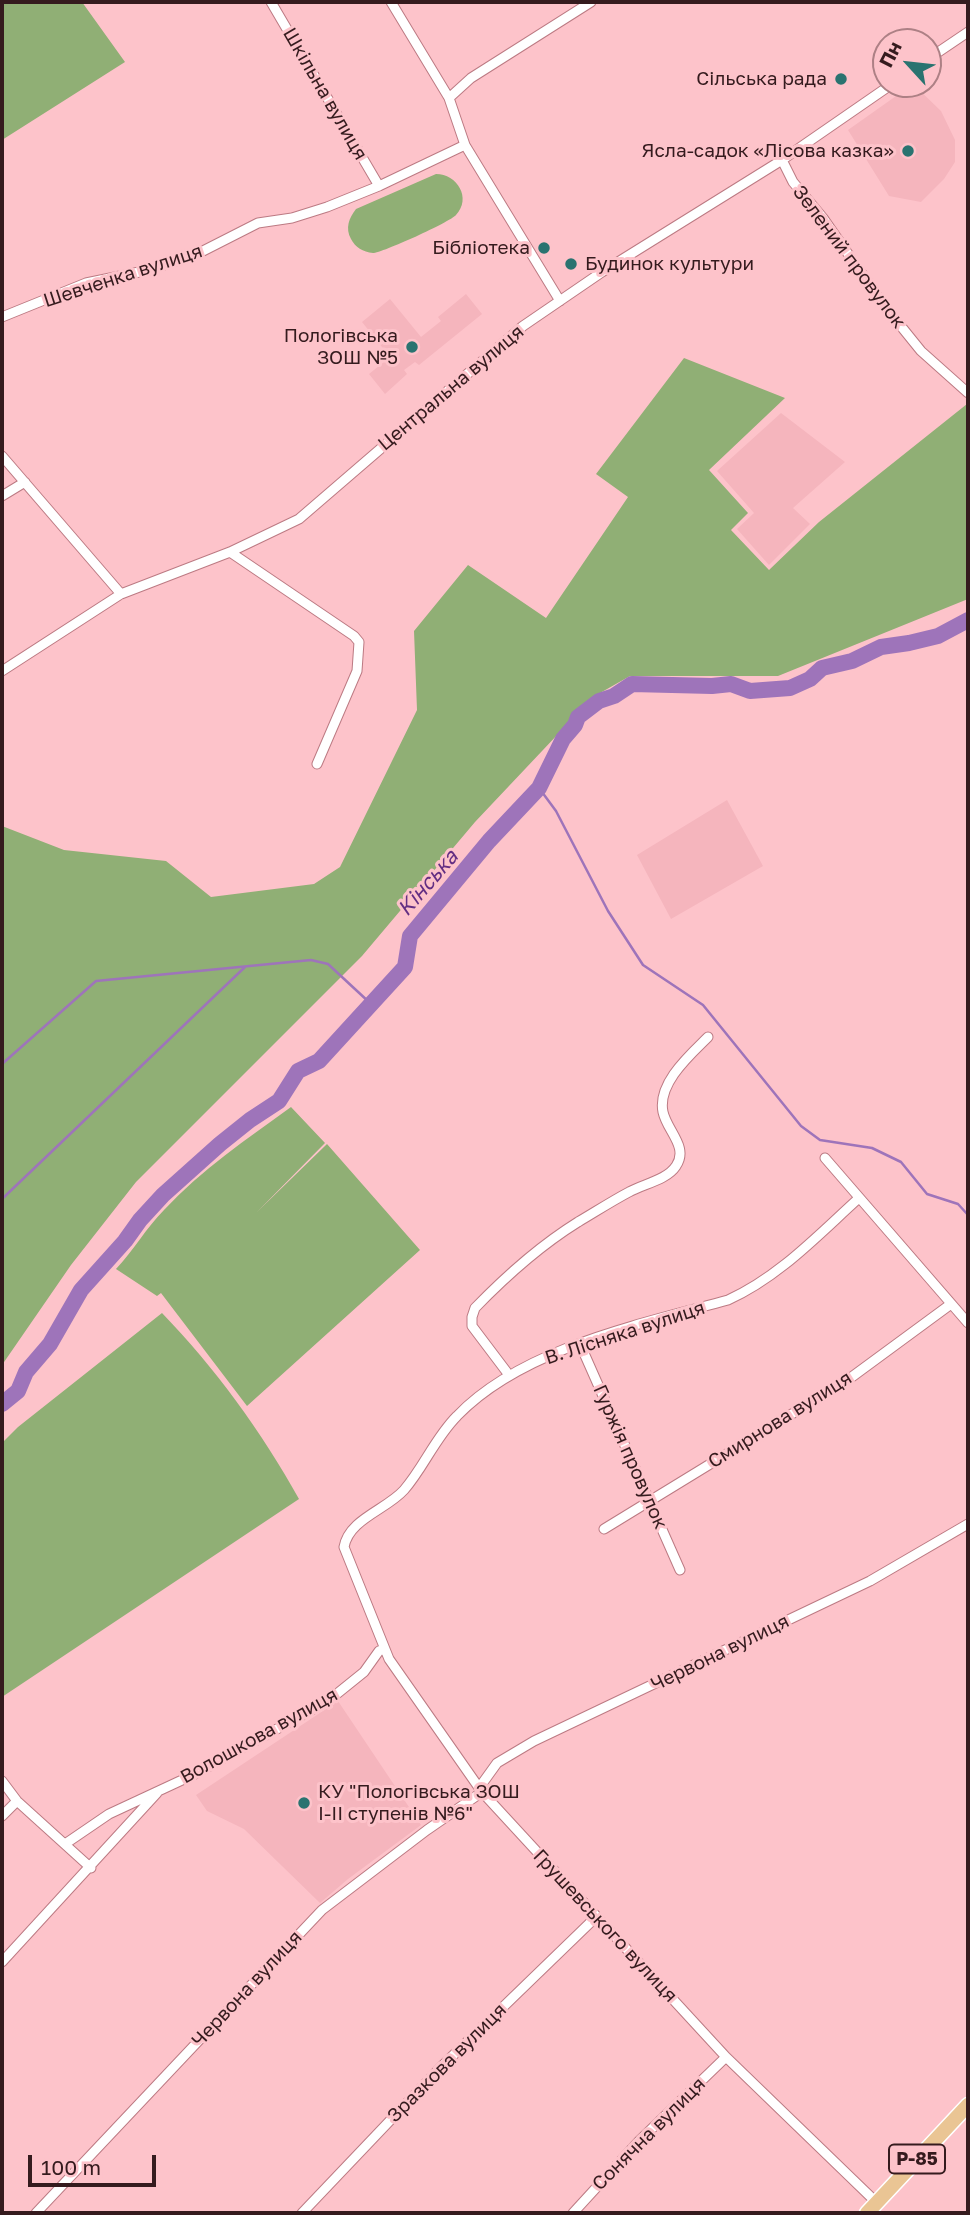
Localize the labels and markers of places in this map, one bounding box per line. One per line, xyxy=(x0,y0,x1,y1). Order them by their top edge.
place label: Сільська рада xyxy=(696,68,827,90)
marker: Сільська рада xyxy=(833,71,849,87)
place label: Ясла-садок «Лісова казка» xyxy=(641,140,894,162)
marker: Ясла-садок «Лісова казка» xyxy=(900,143,916,159)
place label: Бібліотека xyxy=(432,237,530,259)
marker: Бібліотека xyxy=(536,240,552,256)
place label: Будинок культури xyxy=(585,253,754,275)
marker: Будинок культури xyxy=(563,256,579,272)
place label: Пологівська ЗОШ №5 xyxy=(284,325,398,369)
marker: Пологівська ЗОШ №5 xyxy=(404,339,420,355)
place label: КУ "Пологівська ЗОШ І-ІІ ступенів №6" xyxy=(318,1781,520,1825)
marker: КУ "Пологівська ЗОШ І-ІІ ступенів №6" xyxy=(296,1795,312,1811)

